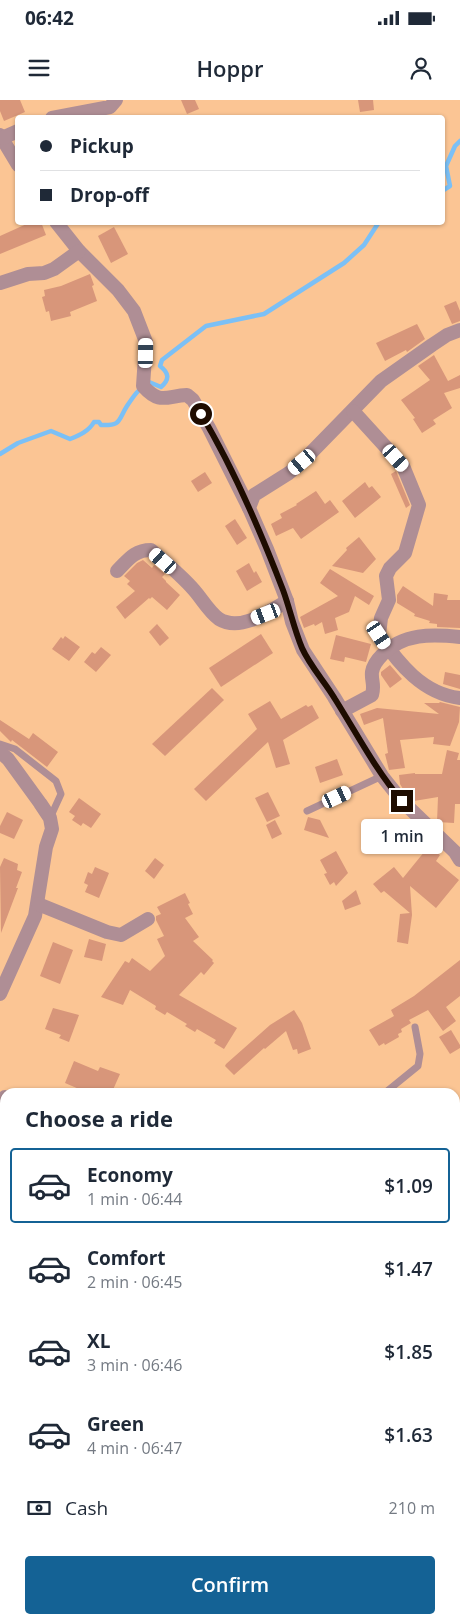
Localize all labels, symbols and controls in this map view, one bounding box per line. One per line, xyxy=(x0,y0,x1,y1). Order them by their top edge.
text: 06:42 xyxy=(25,5,74,31)
text: Hoppr xyxy=(197,53,263,83)
icon: menu xyxy=(25,54,53,82)
icon: person xyxy=(407,54,435,82)
text: Pickup xyxy=(70,133,134,159)
text: Drop-off xyxy=(70,182,149,208)
car xyxy=(138,338,153,368)
route start xyxy=(190,403,212,425)
car xyxy=(380,442,411,474)
car xyxy=(285,447,318,477)
car xyxy=(146,545,179,577)
car xyxy=(249,602,282,626)
car xyxy=(364,618,393,652)
car xyxy=(320,784,353,810)
route end xyxy=(391,790,413,812)
callout: 1 min xyxy=(361,818,443,854)
text: 1 min xyxy=(380,825,424,847)
text: Choose a ride xyxy=(25,1103,173,1133)
text: Economy xyxy=(87,1162,173,1188)
icon: car xyxy=(27,1163,72,1208)
text: $1.09 xyxy=(384,1173,433,1199)
text: 1 min · 06:44 xyxy=(87,1188,182,1210)
text: Comfort xyxy=(87,1245,166,1271)
icon: car xyxy=(27,1246,72,1291)
text: $1.47 xyxy=(384,1256,433,1282)
text: 2 min · 06:45 xyxy=(87,1271,182,1293)
text: XL xyxy=(87,1328,110,1354)
icon: car xyxy=(27,1329,72,1374)
text: $1.85 xyxy=(384,1339,433,1365)
text: 3 min · 06:46 xyxy=(87,1354,182,1376)
text: Green xyxy=(87,1411,144,1437)
icon: car xyxy=(27,1412,72,1457)
text: $1.63 xyxy=(384,1422,433,1448)
text: 4 min · 06:47 xyxy=(87,1437,182,1459)
icon: cash xyxy=(25,1494,53,1522)
text: Cash xyxy=(65,1495,108,1521)
text: 210 m xyxy=(389,1497,435,1519)
button: Confirm xyxy=(25,1556,435,1614)

